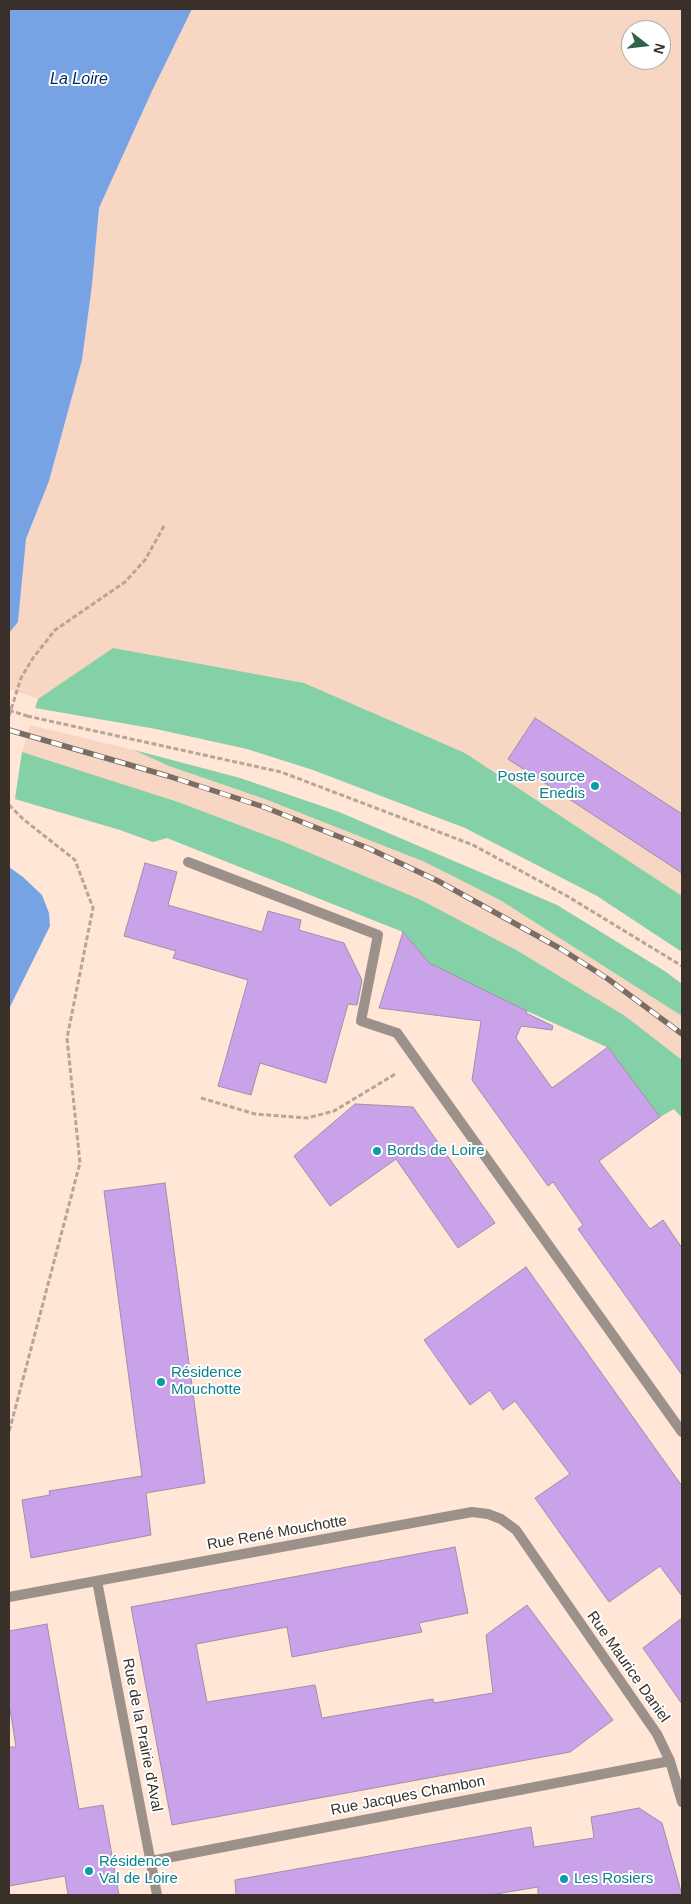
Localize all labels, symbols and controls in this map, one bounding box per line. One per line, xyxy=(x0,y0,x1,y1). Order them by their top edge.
north arrow xyxy=(621,20,671,70)
text: N xyxy=(650,42,669,56)
water label: La Loire xyxy=(50,70,108,90)
place label: Poste source Enedis xyxy=(497,768,585,803)
marker: Poste source Enedis xyxy=(589,780,601,792)
place label: Bords de Loire xyxy=(387,1142,485,1160)
marker: Bords de Loire xyxy=(371,1145,383,1157)
place label: Résidence Mouchotte xyxy=(171,1364,242,1399)
marker: Résidence Mouchotte xyxy=(155,1376,167,1388)
street label: Rue René Mouchotte xyxy=(206,1512,348,1554)
street label: Rue Maurice Daniel xyxy=(583,1608,673,1726)
street label: Rue de la Prairie d'Aval xyxy=(118,1657,166,1813)
street label: Rue Jacques Chambon xyxy=(329,1772,487,1820)
place label: Résidence Val de Loire xyxy=(99,1853,178,1888)
marker: Résidence Val de Loire xyxy=(83,1865,95,1877)
place label: Les Rosiers xyxy=(574,1870,653,1888)
marker: Les Rosiers xyxy=(558,1873,570,1885)

